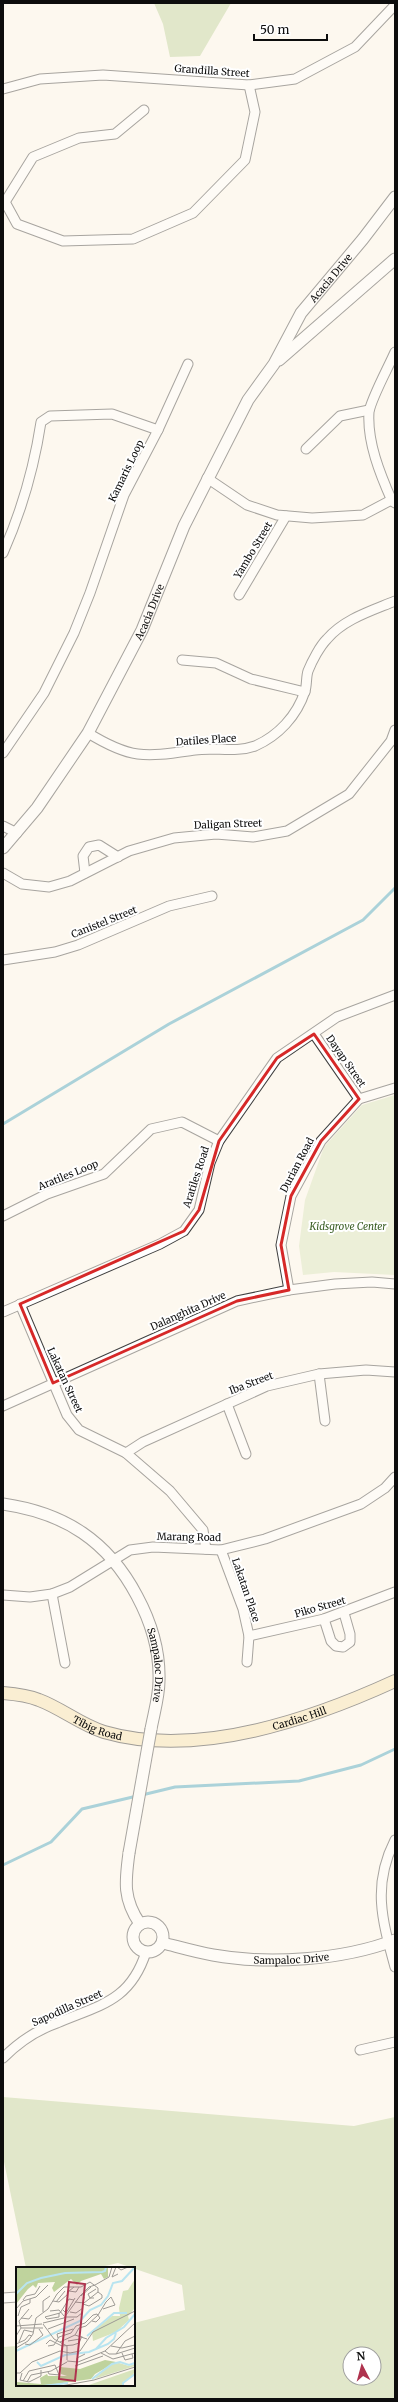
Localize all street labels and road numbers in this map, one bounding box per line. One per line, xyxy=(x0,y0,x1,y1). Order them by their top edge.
street label: Grandilla Street xyxy=(174,62,250,80)
street label: Acacia Drive xyxy=(306,251,355,306)
street label: Kamaris Loop xyxy=(105,438,147,504)
street label: Yambo Street xyxy=(230,519,275,582)
street label: Acacia Drive xyxy=(131,582,166,643)
street label: Datiles Place xyxy=(175,731,237,749)
street label: Daligan Street xyxy=(194,816,262,832)
street label: Canistel Street xyxy=(69,903,139,941)
street label: Dayap Street xyxy=(323,1032,369,1090)
street label: Durian Road xyxy=(277,1135,317,1195)
street label: Aratiles Road xyxy=(180,1145,212,1210)
street label: Aratiles Loop xyxy=(35,1157,100,1193)
street label: Dalanghita Drive xyxy=(148,1289,228,1333)
street label: Lakatan Street xyxy=(44,1345,86,1415)
street label: Iba Street xyxy=(227,1369,275,1397)
street label: Marang Road xyxy=(157,1530,221,1544)
street label: Lakatan Place xyxy=(229,1556,263,1624)
street label: Piko Street xyxy=(293,1593,347,1620)
street label: Sampaloc Drive xyxy=(145,1626,166,1703)
street label: Cardiac Hill xyxy=(271,1703,328,1733)
street label: Tibig Road xyxy=(71,1712,123,1743)
street label: Sampaloc Drive xyxy=(253,1950,330,1967)
street label: Sapodilla Street xyxy=(30,1987,104,2029)

